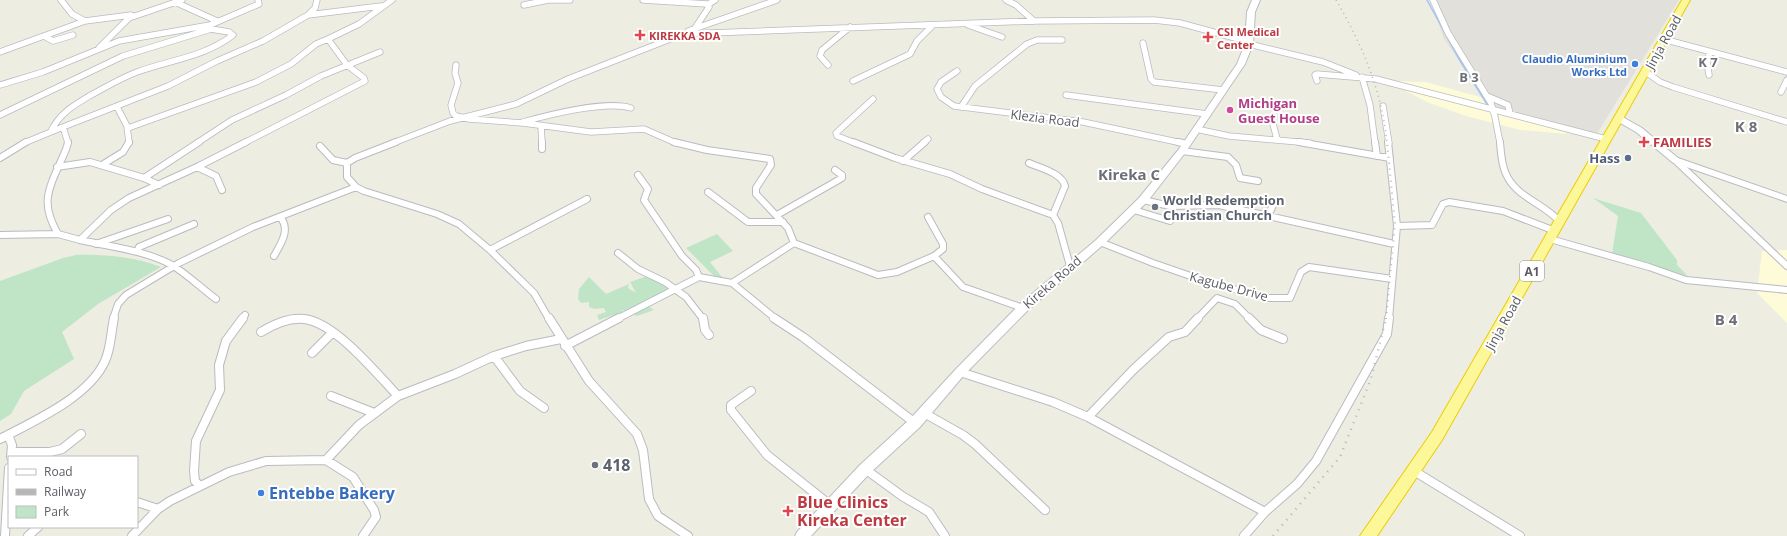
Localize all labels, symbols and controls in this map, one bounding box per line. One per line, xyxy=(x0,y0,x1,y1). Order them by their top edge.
street label: Jinja Road xyxy=(1640,12,1685,74)
place label: CSI Medical Center xyxy=(1217,24,1279,52)
place label: KIREKKA SDA xyxy=(649,28,721,43)
marker: KIREKKA SDA xyxy=(634,29,646,41)
marker: CSI Medical Center xyxy=(1202,31,1214,43)
place label: Claudio Aluminium Works Ltd xyxy=(1522,51,1627,79)
district label: K 7 xyxy=(1698,53,1718,71)
marker: Claudio Aluminium Works Ltd xyxy=(1630,59,1640,69)
district label: B 3 xyxy=(1459,68,1479,86)
place label: Michigan Guest House xyxy=(1238,94,1320,127)
street label: Klezia Road xyxy=(1009,105,1081,131)
marker: Michigan Guest House xyxy=(1225,105,1235,115)
district label: K 8 xyxy=(1735,116,1758,136)
place label: FAMILIES xyxy=(1653,133,1712,151)
marker: FAMILIES xyxy=(1638,136,1650,148)
place label: Hass xyxy=(1589,149,1620,167)
marker: Hass xyxy=(1623,153,1633,163)
district label: Kireka C xyxy=(1098,164,1160,184)
place label: World Redemption Christian Church xyxy=(1163,191,1284,224)
marker: World Redemption Christian Church xyxy=(1150,202,1160,212)
street label: Kireka Road xyxy=(1019,251,1085,313)
road number: A1 xyxy=(1520,261,1544,281)
street label: Kagube Drive xyxy=(1188,267,1270,305)
street label: Jinja Road xyxy=(1480,293,1525,355)
district label: B 4 xyxy=(1715,309,1738,329)
place label: 418 xyxy=(603,454,630,476)
legend xyxy=(8,456,138,528)
marker: 418 xyxy=(590,460,600,470)
text: Road xyxy=(44,463,73,480)
place label: Entebbe Bakery xyxy=(269,482,396,504)
text: Railway xyxy=(44,483,87,500)
marker: Entebbe Bakery xyxy=(256,488,266,498)
place label: Blue Clinics Kireka Center xyxy=(797,491,907,531)
text: Park xyxy=(44,503,70,520)
marker: Blue Clinics Kireka Center xyxy=(782,505,794,517)

